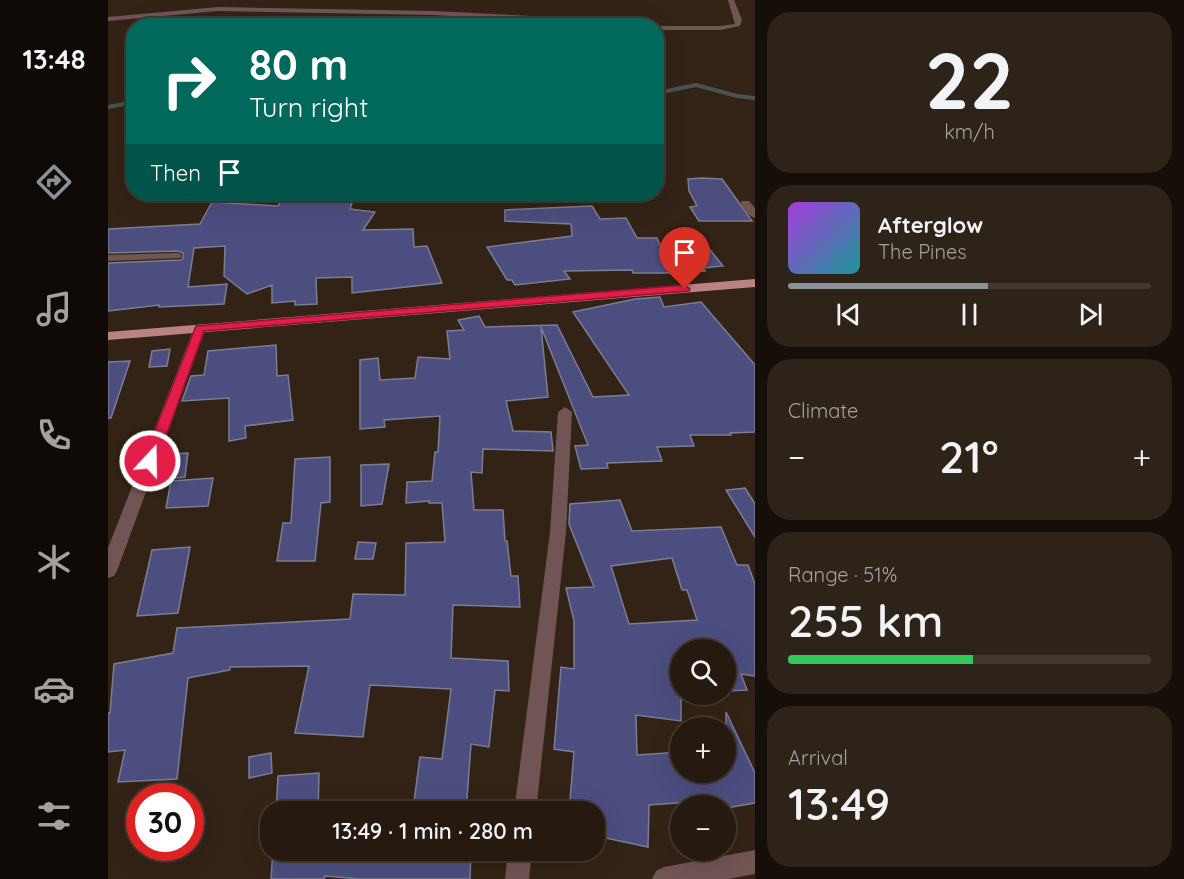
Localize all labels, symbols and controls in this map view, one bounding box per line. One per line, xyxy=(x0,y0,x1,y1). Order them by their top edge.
text: 22 xyxy=(925,31,1014,129)
text: 80 m xyxy=(249,38,348,91)
text: 13:48 xyxy=(22,42,86,76)
icon: right xyxy=(150,42,228,120)
text: Turn right xyxy=(249,90,368,124)
text: km/h xyxy=(944,119,995,144)
icon: arrive xyxy=(213,156,246,189)
text: Then xyxy=(150,159,201,187)
icon: directions xyxy=(33,161,75,203)
text: Afterglow xyxy=(878,211,983,239)
pin xyxy=(659,227,710,289)
icon: arrive xyxy=(668,236,701,269)
text: The Pines xyxy=(878,239,967,264)
icon: music xyxy=(33,288,75,330)
icon: previous xyxy=(832,298,865,331)
icon: pause xyxy=(953,298,986,331)
icon: next xyxy=(1074,298,1107,331)
text: Climate xyxy=(788,398,858,423)
icon: phone xyxy=(33,414,75,456)
text: 21° xyxy=(939,428,998,484)
position arrow xyxy=(118,429,182,493)
text: − xyxy=(788,436,805,477)
text: + xyxy=(1132,436,1151,477)
icon: climate xyxy=(33,541,75,583)
text: Range · 51% xyxy=(788,562,897,587)
text: 255 km xyxy=(788,592,943,648)
map controls xyxy=(670,639,736,861)
button: search xyxy=(670,639,736,705)
icon: car xyxy=(33,668,75,710)
button: + xyxy=(670,717,736,783)
text: Arrival xyxy=(788,745,848,770)
text: 13:49 xyxy=(788,775,890,831)
speed limit sign: 30 xyxy=(126,783,204,861)
icon: filters xyxy=(33,795,75,837)
button: − xyxy=(670,795,736,861)
text: 13:49 · 1 min · 280 m xyxy=(332,817,533,845)

